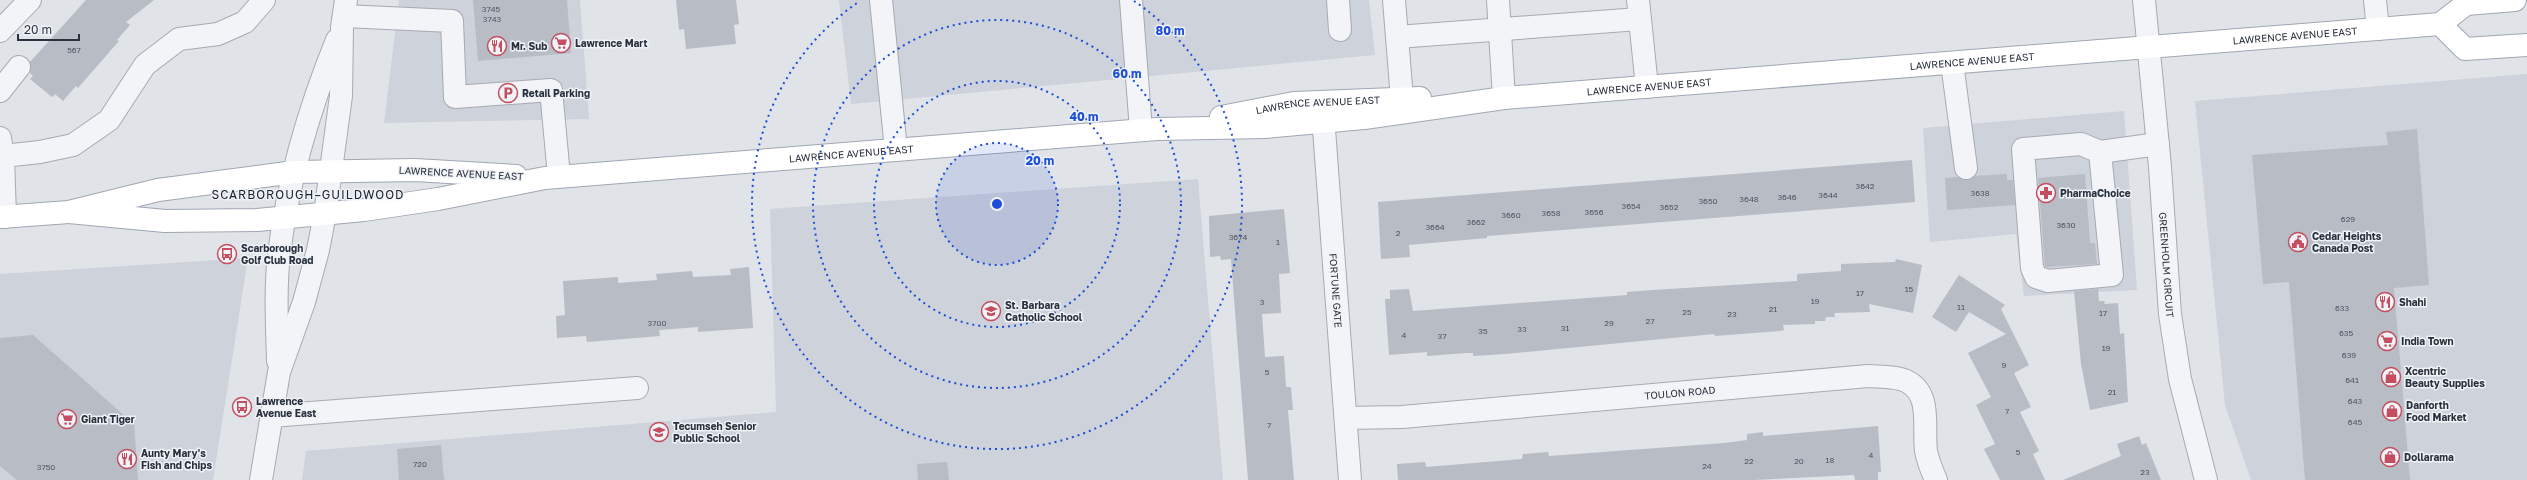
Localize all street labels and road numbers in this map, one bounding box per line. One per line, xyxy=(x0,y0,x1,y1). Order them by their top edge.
street label: LAWRENCE AVENUE EAST xyxy=(2232,25,2358,46)
street label: LAWRENCE AVENUE EAST xyxy=(1909,50,2035,72)
street label: LAWRENCE AVENUE EAST xyxy=(1586,76,1712,97)
street label: LAWRENCE AVENUE EAST xyxy=(1255,94,1380,116)
street label: LAWRENCE AVENUE EAST xyxy=(788,143,914,164)
street label: LAWRENCE AVENUE EAST xyxy=(398,164,524,182)
street label: GREENHOLM CIRCUIT xyxy=(2157,212,2177,319)
street label: FORTUNE GATE xyxy=(1327,253,1345,328)
street label: TOULON ROAD xyxy=(1644,383,1716,402)

